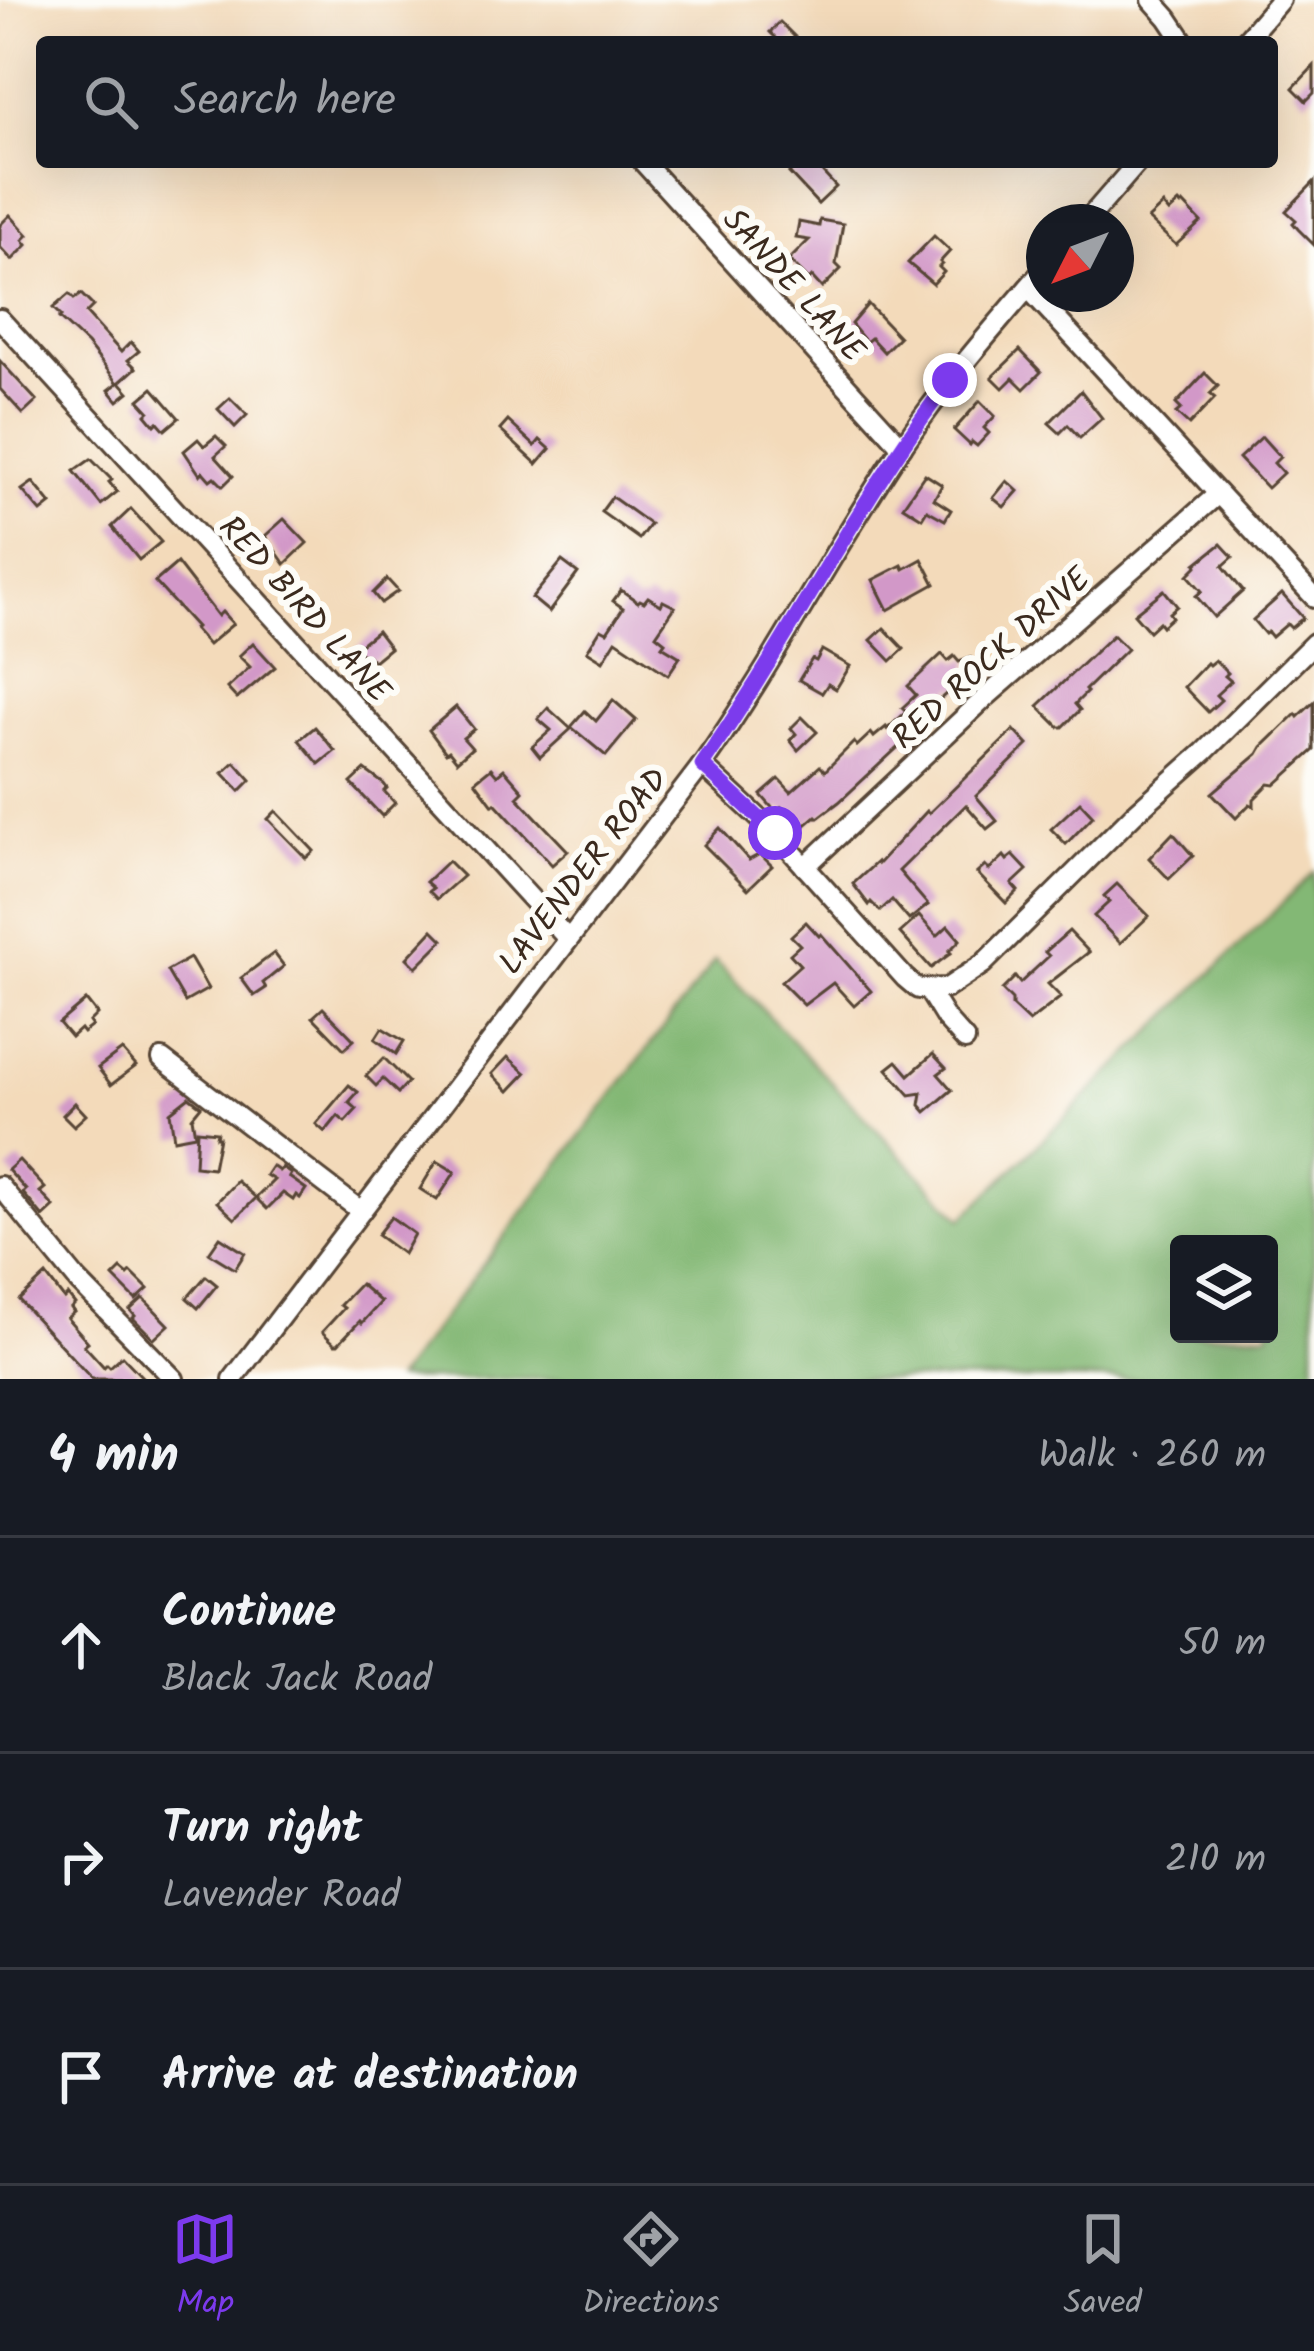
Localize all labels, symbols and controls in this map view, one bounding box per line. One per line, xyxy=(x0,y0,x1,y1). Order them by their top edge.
search box xyxy=(36,36,1278,168)
text: Search here xyxy=(174,66,396,138)
icon: search xyxy=(78,69,144,135)
street label: SANDE LANE xyxy=(708,197,877,376)
north arrow xyxy=(1026,204,1134,312)
route end xyxy=(923,353,977,407)
street label: RED BIRD LANE xyxy=(204,504,403,717)
street label: RED ROCK DRIVE xyxy=(881,555,1105,764)
street label: LAVENDER ROAD xyxy=(487,757,683,987)
route start xyxy=(748,806,802,860)
map controls xyxy=(1170,1235,1278,1343)
button: layers xyxy=(1170,1235,1278,1343)
text: 4 min xyxy=(48,1417,179,1498)
text: Walk · 260 m xyxy=(1038,1426,1266,1488)
text: Continue xyxy=(162,1578,336,1650)
icon: ahead xyxy=(48,1612,114,1678)
text: 50 m xyxy=(1179,1614,1266,1676)
text: Black Jack Road xyxy=(162,1650,432,1712)
text: Turn right xyxy=(162,1794,362,1866)
icon: right xyxy=(48,1828,114,1894)
text: 210 m xyxy=(1165,1830,1266,1892)
text: Lavender Road xyxy=(162,1866,400,1928)
text: Arrive at destination xyxy=(162,2041,578,2113)
icon: arrive xyxy=(48,2044,114,2110)
tab: Map xyxy=(172,2206,238,2331)
tab: Directions xyxy=(582,2206,719,2331)
tab: Saved xyxy=(1064,2206,1142,2331)

